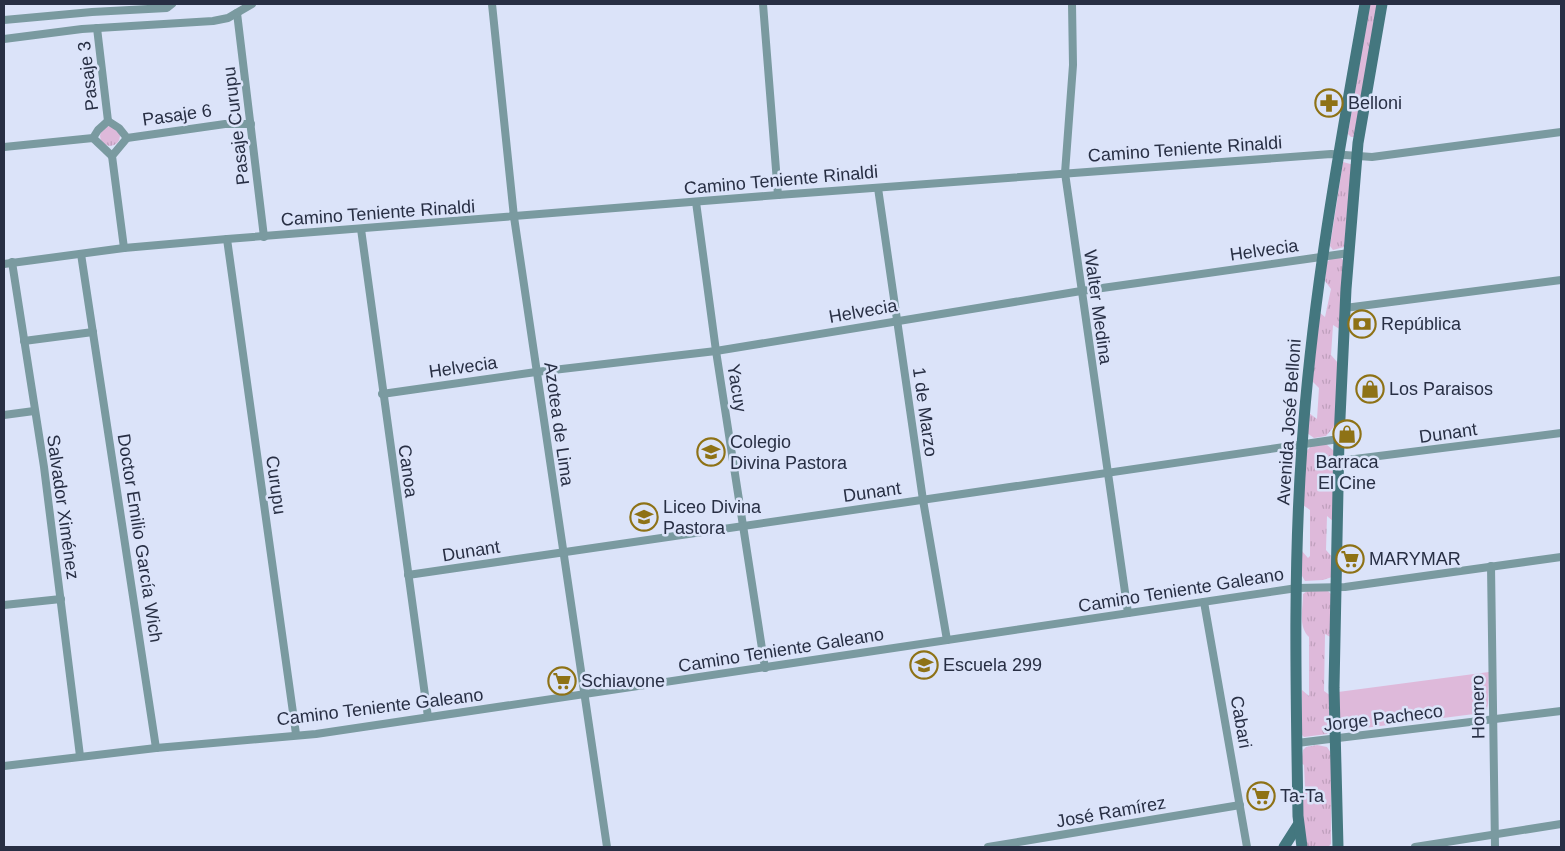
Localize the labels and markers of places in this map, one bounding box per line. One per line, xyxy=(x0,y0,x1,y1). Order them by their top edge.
pharmacy icon: Belloni xyxy=(1314,88,1344,118)
place label: Belloni xyxy=(1348,93,1402,113)
bank icon: República xyxy=(1347,309,1377,339)
place label: República xyxy=(1381,314,1462,334)
shop icon: Los Paraisos xyxy=(1355,374,1385,404)
place label: Los Paraisos xyxy=(1389,379,1493,399)
shop icon: Barraca El Cine xyxy=(1332,419,1362,449)
place label: Colegio Divina Pastora xyxy=(730,432,848,473)
school or university icon: Colegio Divina Pastora xyxy=(696,437,726,467)
place label: Barraca El Cine xyxy=(1315,452,1380,493)
place label: Liceo Divina Pastora xyxy=(663,497,762,538)
school or university icon: Liceo Divina Pastora xyxy=(629,502,659,532)
supermarket icon: MARYMAR xyxy=(1335,544,1365,574)
place label: MARYMAR xyxy=(1369,549,1461,569)
school or university icon: Escuela 299 xyxy=(909,650,939,680)
place label: Escuela 299 xyxy=(943,655,1042,675)
supermarket icon: Schiavone xyxy=(547,666,577,696)
place label: Schiavone xyxy=(581,671,665,691)
supermarket icon: Ta-Ta xyxy=(1246,781,1276,811)
place label: Ta-Ta xyxy=(1280,786,1325,806)

